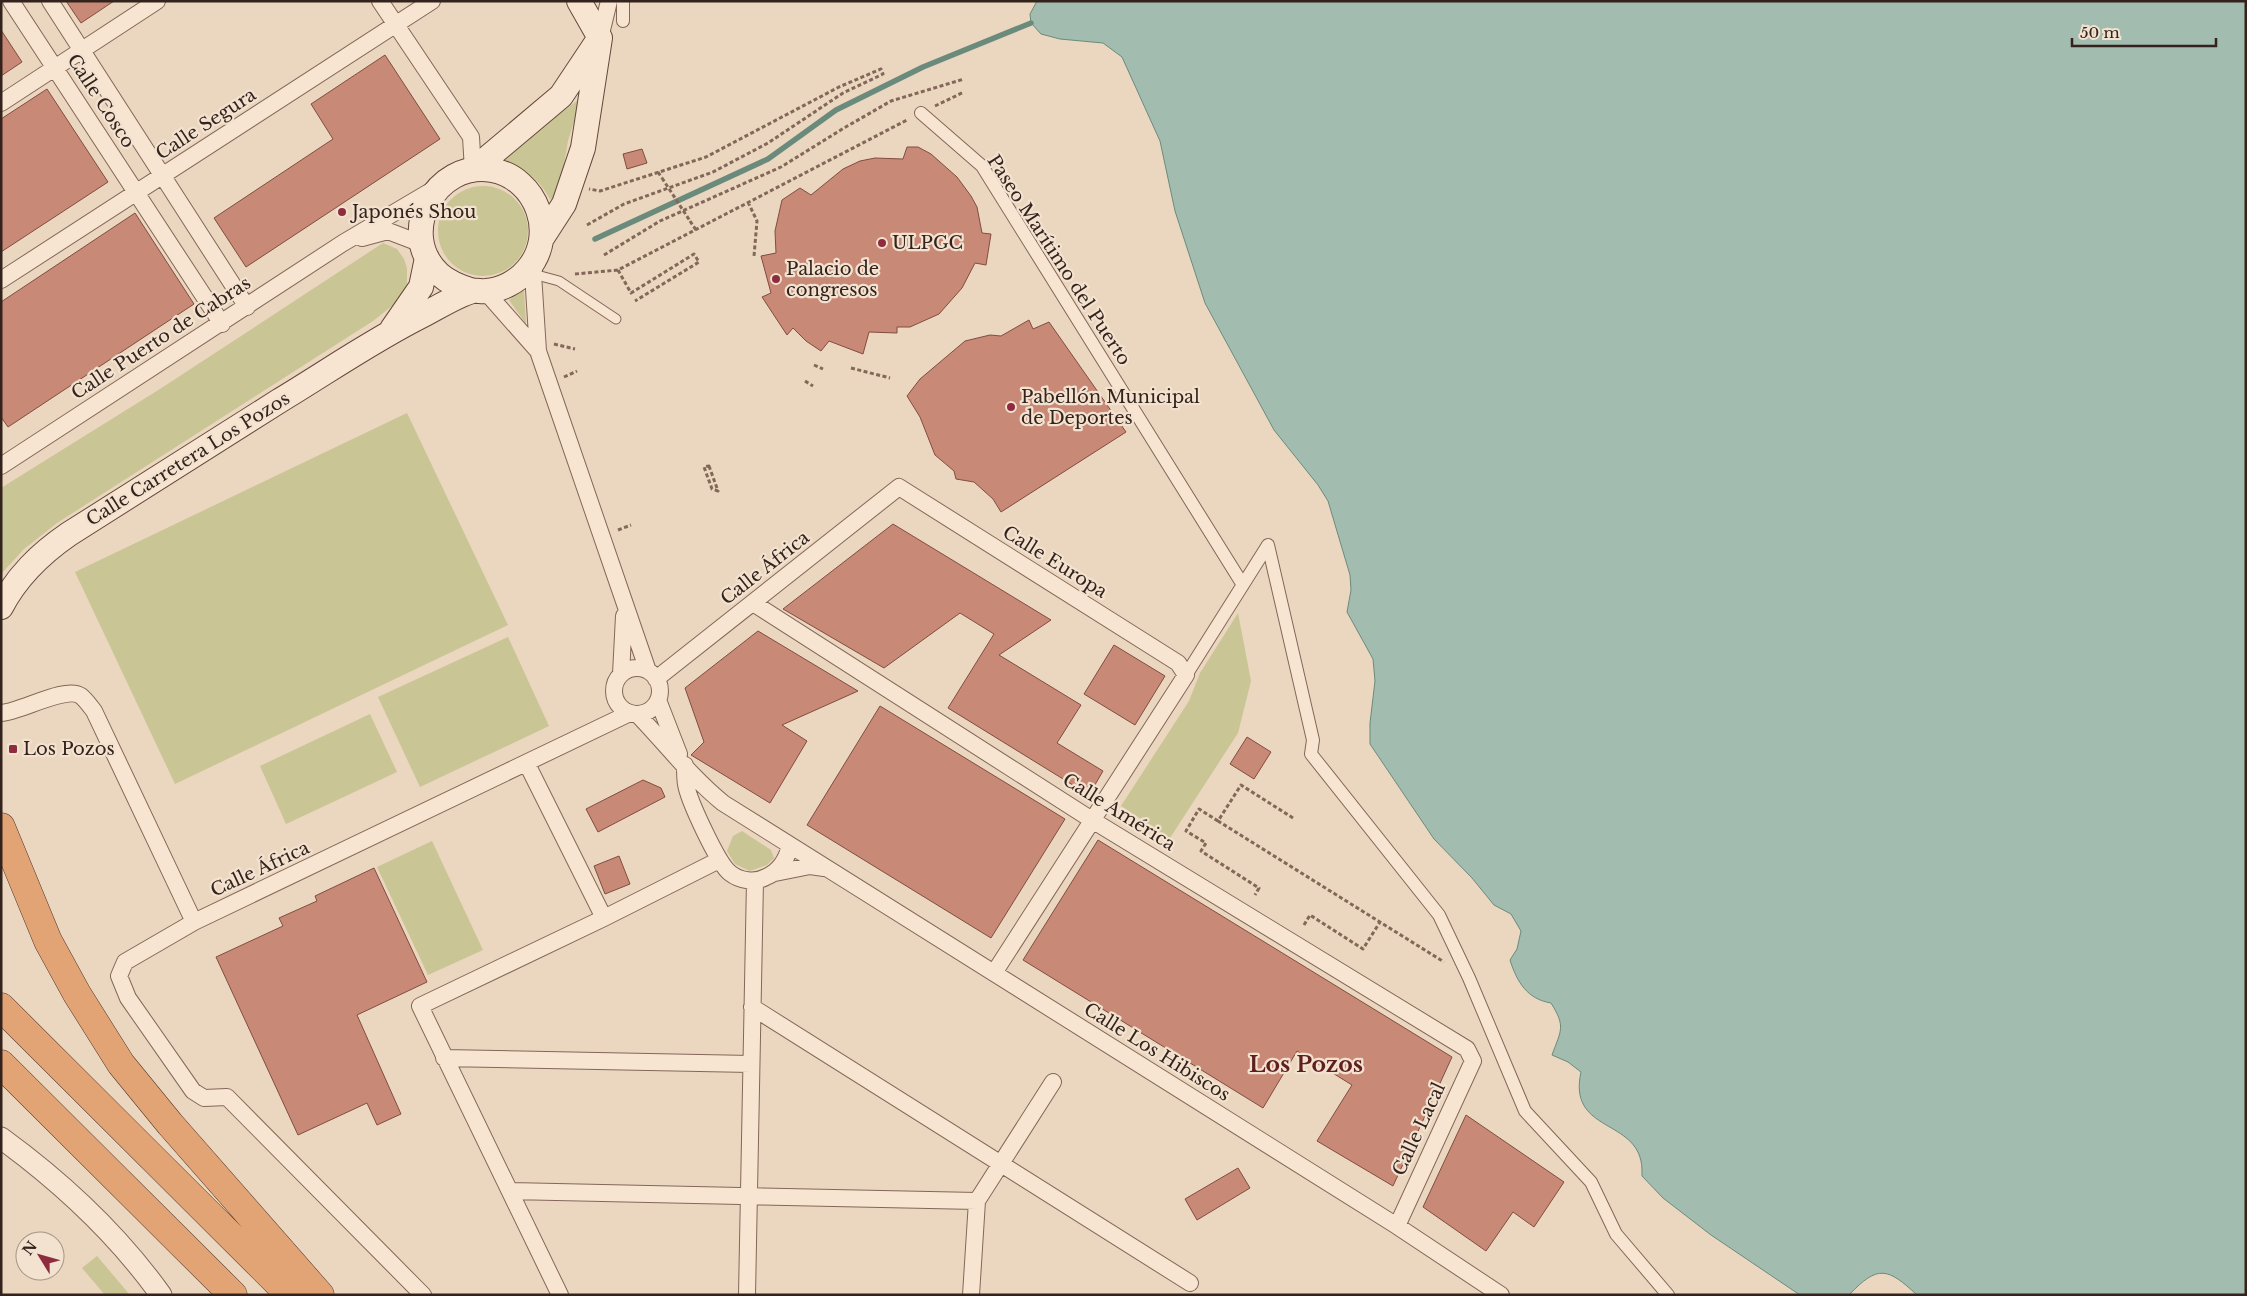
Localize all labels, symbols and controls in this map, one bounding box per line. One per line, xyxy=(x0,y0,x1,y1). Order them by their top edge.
scale bar xyxy=(2072,15,2216,47)
text: 50 m xyxy=(2080,23,2120,42)
street label: Calle Cosco xyxy=(63,50,139,152)
street label: Calle Segura xyxy=(152,83,260,165)
street label: Paseo Marítimo del Puerto xyxy=(983,151,1135,369)
place label: Japonés Shou xyxy=(350,201,476,223)
marker: Japonés Shou xyxy=(336,206,348,218)
place label: ULPGC xyxy=(892,232,963,254)
marker: ULPGC xyxy=(876,237,888,249)
place label: Palacio de congresos xyxy=(786,258,879,301)
street label: Calle Puerto de Cabras xyxy=(67,272,255,404)
marker: Palacio de congresos xyxy=(770,273,782,285)
place label: Pabellón Municipal de Deportes xyxy=(1021,386,1200,429)
street label: Calle Carretera Los Pozos xyxy=(82,387,294,531)
marker: Pabellón Municipal de Deportes xyxy=(1005,401,1017,413)
street label: Calle Europa xyxy=(999,521,1111,603)
street label: Calle África xyxy=(716,526,814,609)
place label: Los Pozos xyxy=(23,738,115,760)
marker: Los Pozos xyxy=(7,743,19,755)
street label: Calle América xyxy=(1059,769,1179,855)
street label: Calle África xyxy=(207,836,313,901)
street label: Calle Los Hibiscos xyxy=(1080,998,1234,1106)
district label: Los Pozos xyxy=(1249,1051,1363,1078)
street label: Calle Lacal xyxy=(1388,1079,1450,1179)
north arrow xyxy=(15,1231,65,1281)
text: N xyxy=(18,1238,41,1259)

